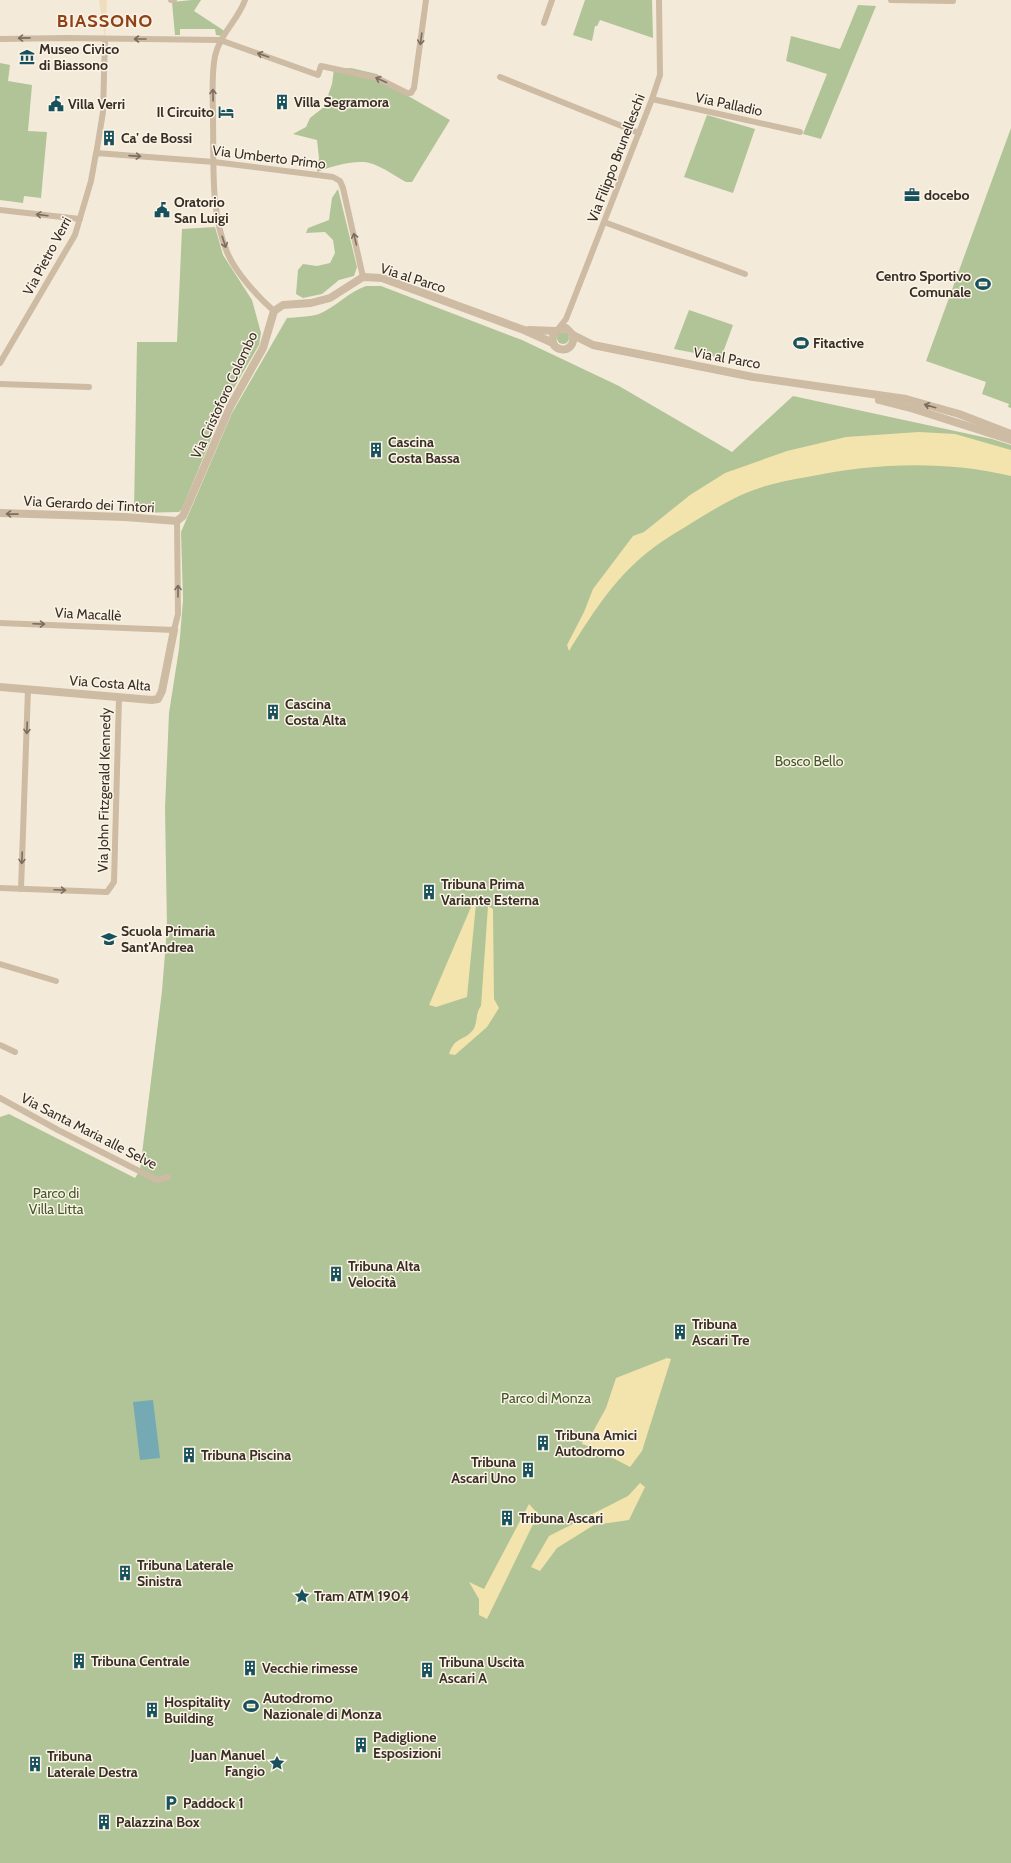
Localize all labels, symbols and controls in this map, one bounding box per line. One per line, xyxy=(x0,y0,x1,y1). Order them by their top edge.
district label: BIASSONO xyxy=(57,10,153,32)
one-way arrow xyxy=(417,32,425,45)
one-way arrow xyxy=(18,34,31,42)
one-way arrow xyxy=(134,35,147,43)
place label: Museo Civico di Biassono xyxy=(39,40,119,74)
museum icon: Museo Civico di Biassono xyxy=(18,48,36,66)
one-way arrow xyxy=(257,51,269,59)
one-way arrow xyxy=(375,76,387,84)
street label: Via Palladio xyxy=(694,88,765,120)
one-way arrow xyxy=(209,89,217,102)
street label: Via Filippo Brunelleschi xyxy=(583,91,649,225)
building icon: Villa Segramora xyxy=(273,93,291,111)
place label: Villa Segramora xyxy=(294,93,389,111)
public building icon: Villa Verri xyxy=(47,95,65,113)
place label: Villa Verri xyxy=(68,95,125,113)
place label: Il Circuito xyxy=(156,103,214,121)
hotel icon: Il Circuito xyxy=(217,103,235,121)
building icon: Ca' de Bossi xyxy=(100,129,118,147)
place label: Ca' de Bossi xyxy=(121,129,192,147)
street label: Via Umberto Primo xyxy=(211,141,327,173)
one-way arrow xyxy=(128,153,141,160)
office icon: docebo xyxy=(903,186,921,204)
place label: docebo xyxy=(924,186,969,204)
place label: Oratorio San Luigi xyxy=(174,193,229,227)
public building icon: Oratorio San Luigi xyxy=(153,201,171,219)
one-way arrow xyxy=(36,211,49,218)
street label: Via Pietro Verri xyxy=(19,214,75,298)
one-way arrow xyxy=(350,233,358,246)
one-way arrow xyxy=(220,236,228,248)
street label: Via al Parco xyxy=(378,259,448,297)
place label: Centro Sportivo Comunale xyxy=(876,267,971,301)
sports icon: Centro Sportivo Comunale xyxy=(974,275,992,293)
street label: Via Cristoforo Colombo xyxy=(187,328,261,461)
sports icon: Fitactive xyxy=(792,334,810,352)
place label: Fitactive xyxy=(813,334,864,352)
street label: Via al Parco xyxy=(692,343,762,373)
one-way arrow xyxy=(924,401,937,409)
place label: Cascina Costa Bassa xyxy=(388,433,460,467)
building icon: Cascina Costa Bassa xyxy=(367,441,385,459)
street label: Via Gerardo dei Tintori xyxy=(23,492,155,516)
one-way arrow xyxy=(6,510,19,517)
one-way arrow xyxy=(174,585,182,598)
street label: Via Macallè xyxy=(54,603,122,625)
one-way arrow xyxy=(32,620,45,628)
street label: Via Costa Alta xyxy=(69,671,152,695)
place label: Cascina Costa Alta xyxy=(285,695,346,729)
building icon: Cascina Costa Alta xyxy=(264,703,282,721)
street label: Via John Fitzgerald Kennedy xyxy=(94,708,114,872)
one-way arrow xyxy=(23,721,31,734)
park label: Bosco Bello xyxy=(775,752,844,770)
one-way arrow xyxy=(18,851,26,864)
place label: Tribuna Prima Variante Esterna xyxy=(441,875,539,909)
building icon: Tribuna Prima Variante Esterna xyxy=(420,883,438,901)
one-way arrow xyxy=(53,886,66,894)
place label: Scuola Primaria Sant'Andrea xyxy=(121,922,215,956)
school or university icon: Scuola Primaria Sant'Andrea xyxy=(100,930,118,948)
street label: Via Santa Maria alle Selve xyxy=(18,1089,160,1173)
park label: Parco di Villa Litta xyxy=(29,1184,84,1218)
place label: Tribuna Alta Velocità xyxy=(348,1257,420,1291)
building icon: Tribuna Alta Velocità xyxy=(327,1265,345,1283)
place label: Tribuna Ascari Tre xyxy=(692,1315,749,1349)
building icon: Tribuna Ascari Tre xyxy=(671,1323,689,1341)
park label: Parco di Monza xyxy=(501,1389,591,1407)
place label: Tribuna Amici Autodromo xyxy=(555,1426,637,1460)
building icon: Tribuna Amici Autodromo xyxy=(534,1434,552,1452)
building icon: Tribuna Piscina xyxy=(180,1446,198,1464)
place label: Tribuna Piscina xyxy=(201,1446,291,1464)
place label: Tribuna Ascari Uno xyxy=(451,1453,516,1487)
building icon: Tribuna Ascari Uno xyxy=(519,1461,537,1479)
building icon: Tribuna Ascari xyxy=(498,1509,516,1527)
place label: Tribuna Ascari xyxy=(519,1509,603,1527)
place label: Tribuna Laterale Sinistra xyxy=(137,1556,233,1590)
building icon: Tribuna Laterale Sinistra xyxy=(116,1564,134,1582)
place icon: Tram ATM 1904 xyxy=(293,1587,311,1605)
place label: Tram ATM 1904 xyxy=(314,1587,409,1605)
building icon: Tribuna Centrale xyxy=(70,1652,88,1670)
place label: Tribuna Centrale xyxy=(91,1652,190,1670)
place label: Tribuna Uscita Ascari A xyxy=(439,1653,524,1687)
building icon: Vecchie rimesse xyxy=(241,1659,259,1677)
place label: Vecchie rimesse xyxy=(262,1659,358,1677)
building icon: Tribuna Uscita Ascari A xyxy=(418,1661,436,1679)
place label: Autodromo Nazionale di Monza xyxy=(263,1689,382,1723)
place label: Hospitality Building xyxy=(164,1693,231,1727)
sports icon: Autodromo Nazionale di Monza xyxy=(242,1697,260,1715)
building icon: Hospitality Building xyxy=(143,1701,161,1719)
place label: Padiglione Esposizioni xyxy=(373,1728,441,1762)
building icon: Padiglione Esposizioni xyxy=(352,1736,370,1754)
place label: Juan Manuel Fangio xyxy=(190,1746,265,1780)
place label: Tribuna Laterale Destra xyxy=(47,1747,138,1781)
place icon: Juan Manuel Fangio xyxy=(268,1754,286,1772)
building icon: Tribuna Laterale Destra xyxy=(26,1755,44,1773)
parking icon: Paddock 1 xyxy=(162,1794,180,1812)
place label: Paddock 1 xyxy=(183,1794,244,1812)
building icon: Palazzina Box xyxy=(95,1813,113,1831)
place label: Palazzina Box xyxy=(116,1813,200,1831)

